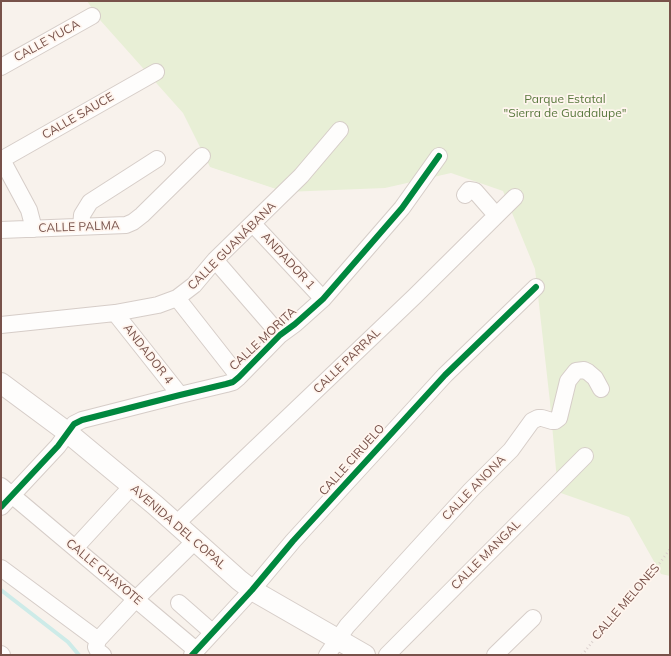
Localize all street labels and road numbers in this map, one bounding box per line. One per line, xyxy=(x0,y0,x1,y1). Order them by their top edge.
street label: CALLE YUCA xyxy=(12,17,82,65)
street label: CALLE SAUCE xyxy=(40,90,116,142)
street label: CALLE GUANÁBANA xyxy=(185,199,279,293)
street label: CALLE PALMA xyxy=(38,218,120,236)
street label: ANDADOR 1 xyxy=(258,230,318,292)
street label: CALLE MORITA xyxy=(227,304,299,374)
street label: ANDADOR 4 xyxy=(120,321,176,387)
street label: CALLE PARRAL xyxy=(310,325,384,397)
street label: CALLE CIRUELO xyxy=(316,421,388,499)
street label: CALLE ANONA xyxy=(439,452,509,524)
street label: AVENIDA DEL COPAL xyxy=(127,482,229,572)
street label: CALLE MANGAL xyxy=(448,517,524,593)
street label: CALLE CHAYOTE xyxy=(63,536,145,608)
street label: CALLE MELONES xyxy=(589,561,663,643)

